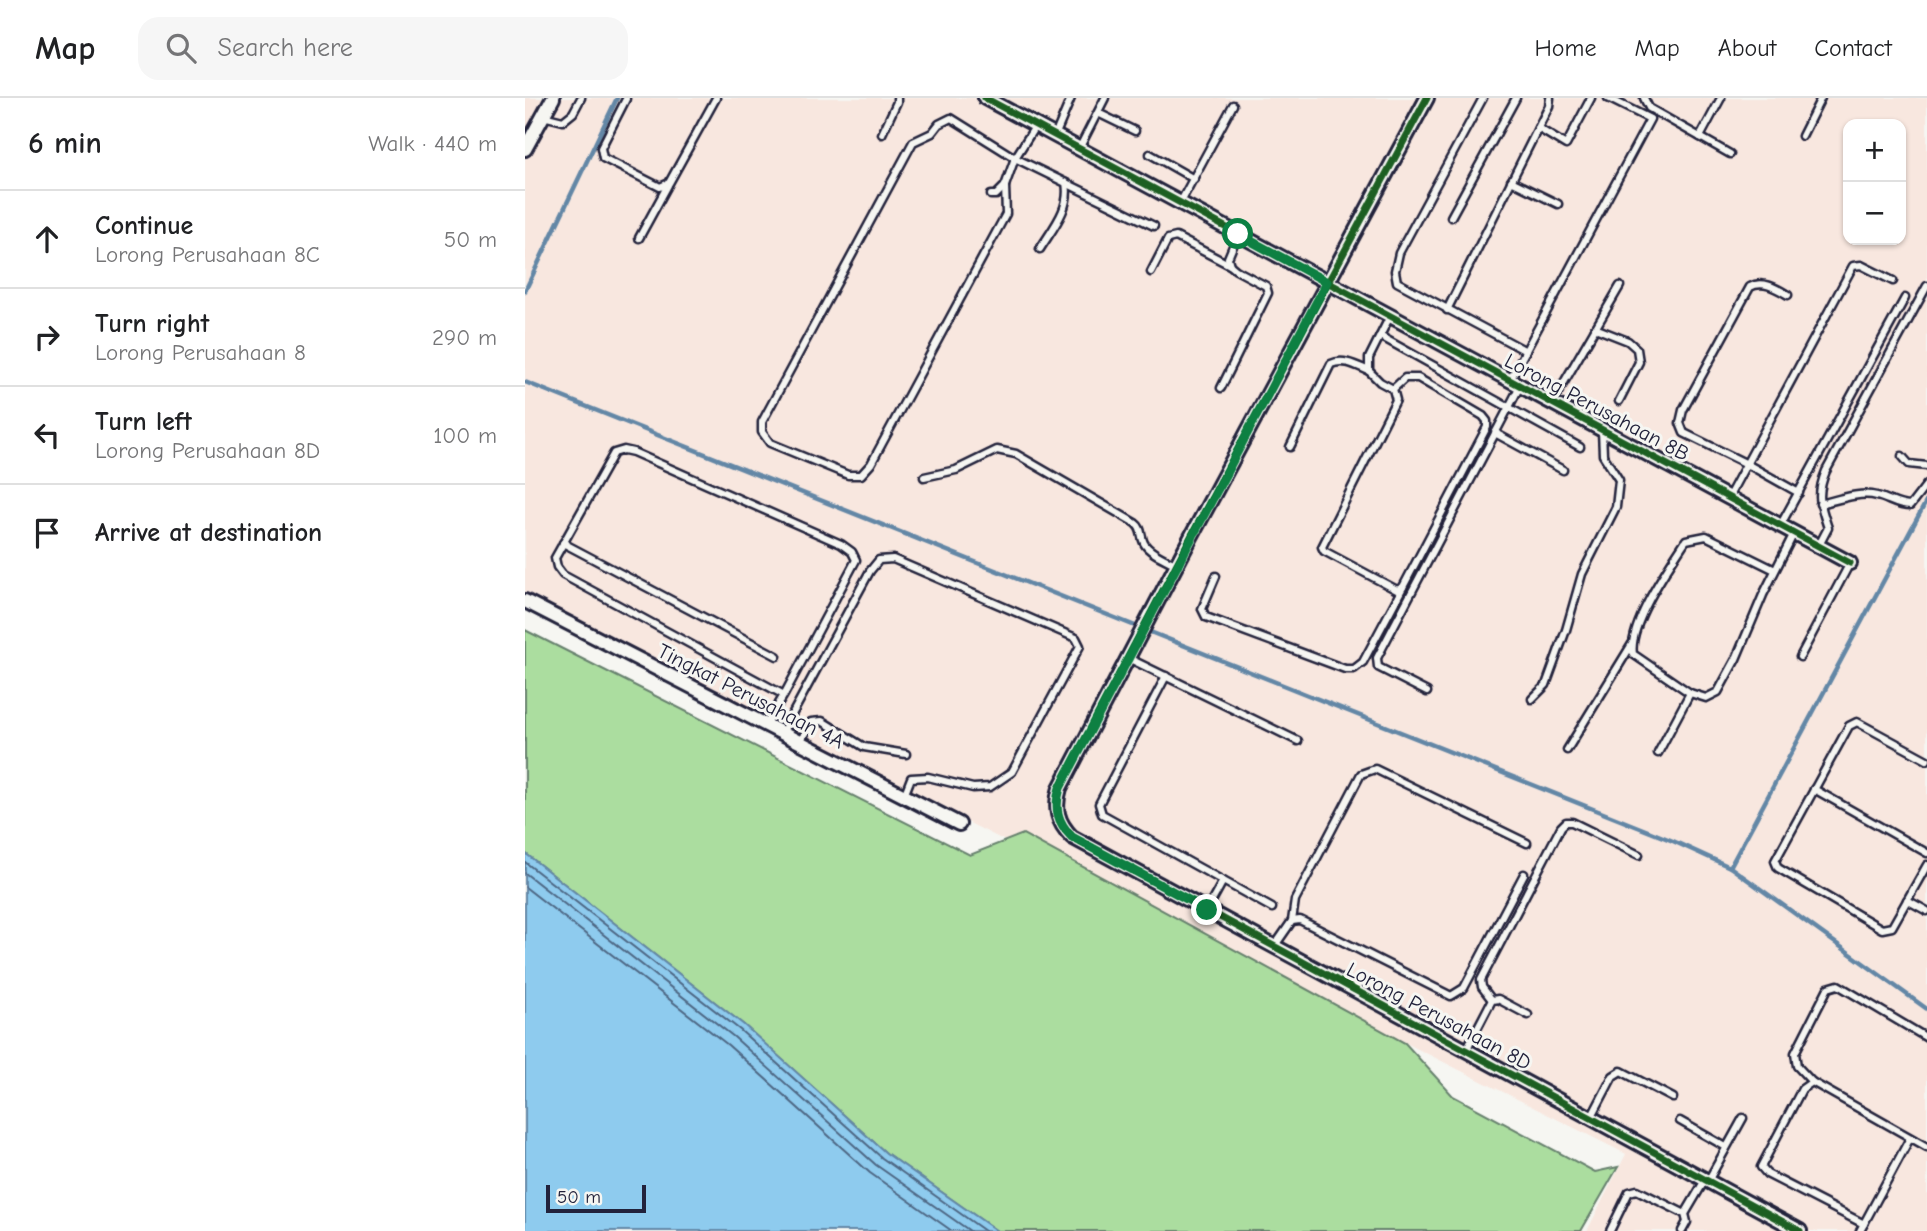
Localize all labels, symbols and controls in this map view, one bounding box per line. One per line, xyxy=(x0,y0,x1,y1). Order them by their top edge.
search box xyxy=(138,17,628,80)
text: Map xyxy=(35,29,96,67)
icon: search xyxy=(162,29,200,67)
text: Search here xyxy=(218,33,353,63)
text: Home xyxy=(1535,34,1596,62)
text: Map xyxy=(1634,34,1680,62)
text: About xyxy=(1718,34,1776,62)
text: Contact xyxy=(1814,34,1892,62)
map controls xyxy=(1843,119,1906,245)
button: + xyxy=(1843,119,1906,182)
text: 6 min xyxy=(28,126,102,161)
text: Walk · 440 m xyxy=(368,130,497,157)
button: − xyxy=(1843,182,1906,245)
text: Continue xyxy=(95,211,193,241)
route start xyxy=(1222,218,1253,249)
icon: ahead xyxy=(28,220,66,258)
text: 50 m xyxy=(444,226,497,253)
text: Lorong Perusahaan 8C xyxy=(95,241,320,268)
text: Turn right xyxy=(95,309,209,339)
icon: right xyxy=(28,318,66,356)
text: 290 m xyxy=(432,324,497,351)
text: Lorong Perusahaan 8 xyxy=(95,339,306,366)
street label: Lorong Perusahaan 8B xyxy=(1501,348,1693,466)
text: Turn left xyxy=(95,407,192,437)
icon: left xyxy=(28,416,66,454)
text: 100 m xyxy=(433,422,497,449)
text: Lorong Perusahaan 8D xyxy=(95,437,320,464)
icon: arrive xyxy=(28,514,66,552)
text: Arrive at destination xyxy=(95,518,322,548)
street label: Tingkat Perusahaan 4A xyxy=(654,639,848,753)
route end xyxy=(1191,894,1222,925)
street label: Lorong Perusahaan 8D xyxy=(1343,957,1535,1075)
scale bar xyxy=(546,1182,646,1214)
text: 50 m xyxy=(557,1186,601,1208)

